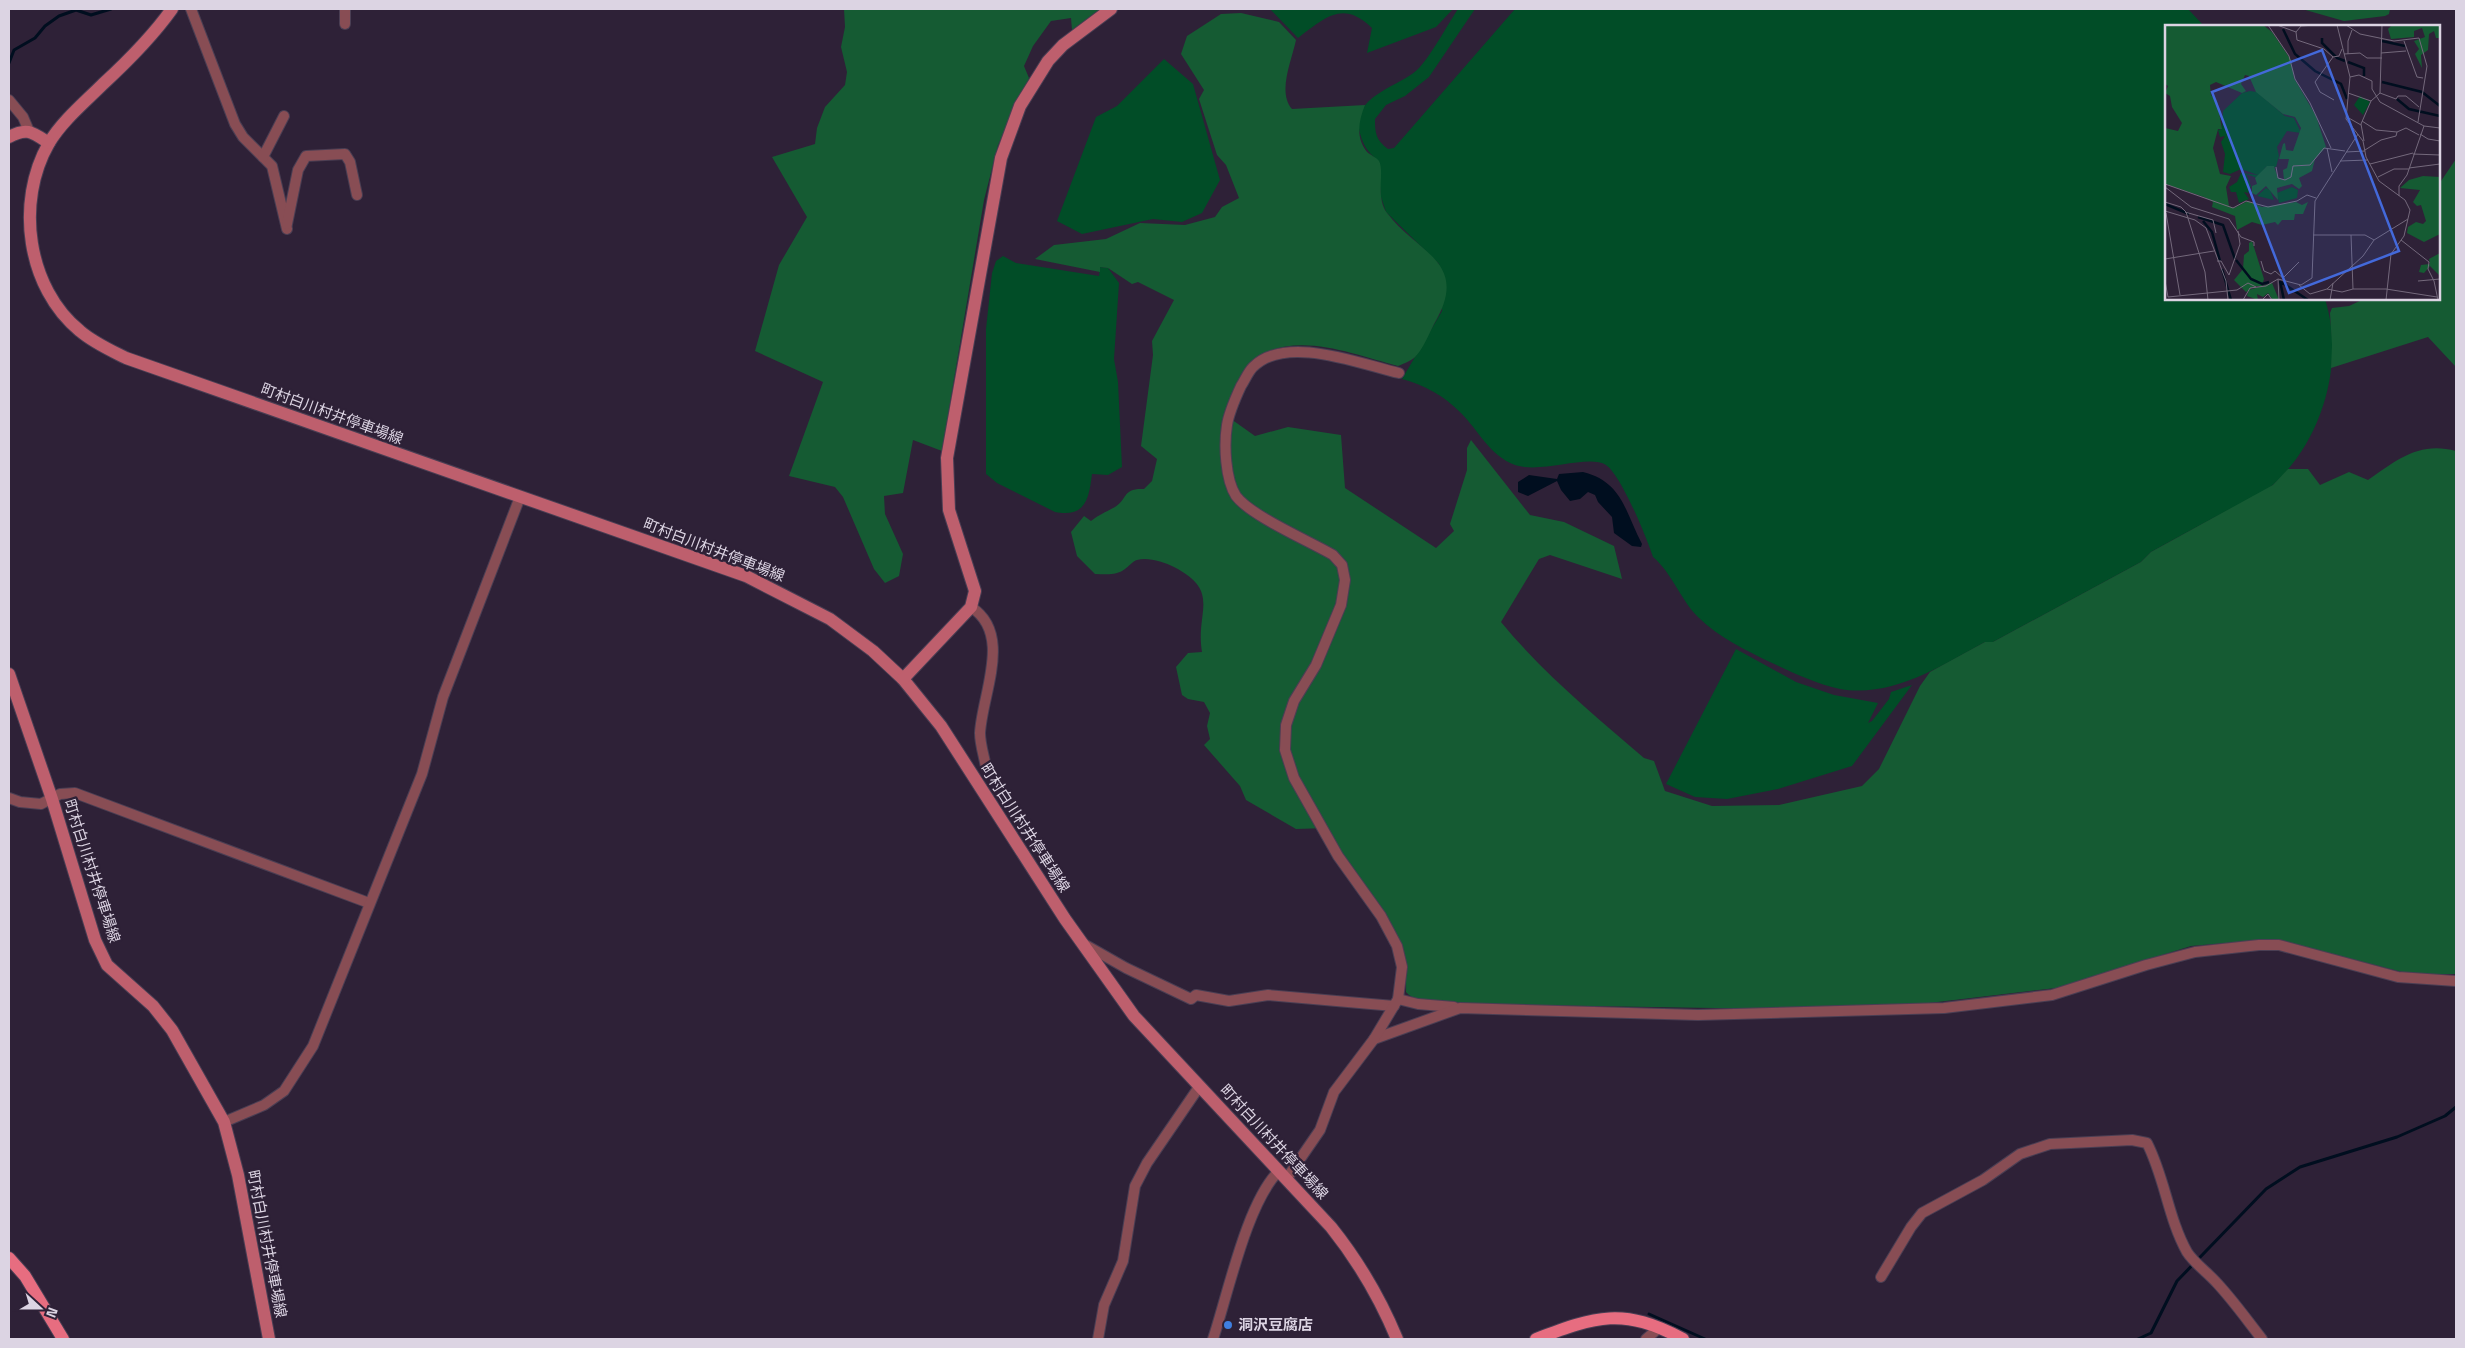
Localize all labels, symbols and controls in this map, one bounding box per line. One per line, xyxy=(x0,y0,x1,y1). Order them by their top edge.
inset map xyxy=(2165,25,2440,300)
street label: 町村白川村井停車場線 xyxy=(258,377,407,450)
street label: 町村白川村井停車場線 xyxy=(640,512,788,587)
street label: 町村白川村井停車場線 xyxy=(975,759,1076,897)
street label: 町村白川村井停車場線 xyxy=(58,796,127,946)
street label: 町村白川村井停車場線 xyxy=(1215,1079,1334,1204)
street label: 町村白川村井停車場線 xyxy=(242,1168,293,1320)
north arrow xyxy=(15,1283,65,1333)
text: N xyxy=(41,1305,64,1321)
place label: 洞沢豆腐店 xyxy=(1238,1313,1313,1336)
marker: 洞沢豆腐店 xyxy=(1222,1319,1234,1331)

